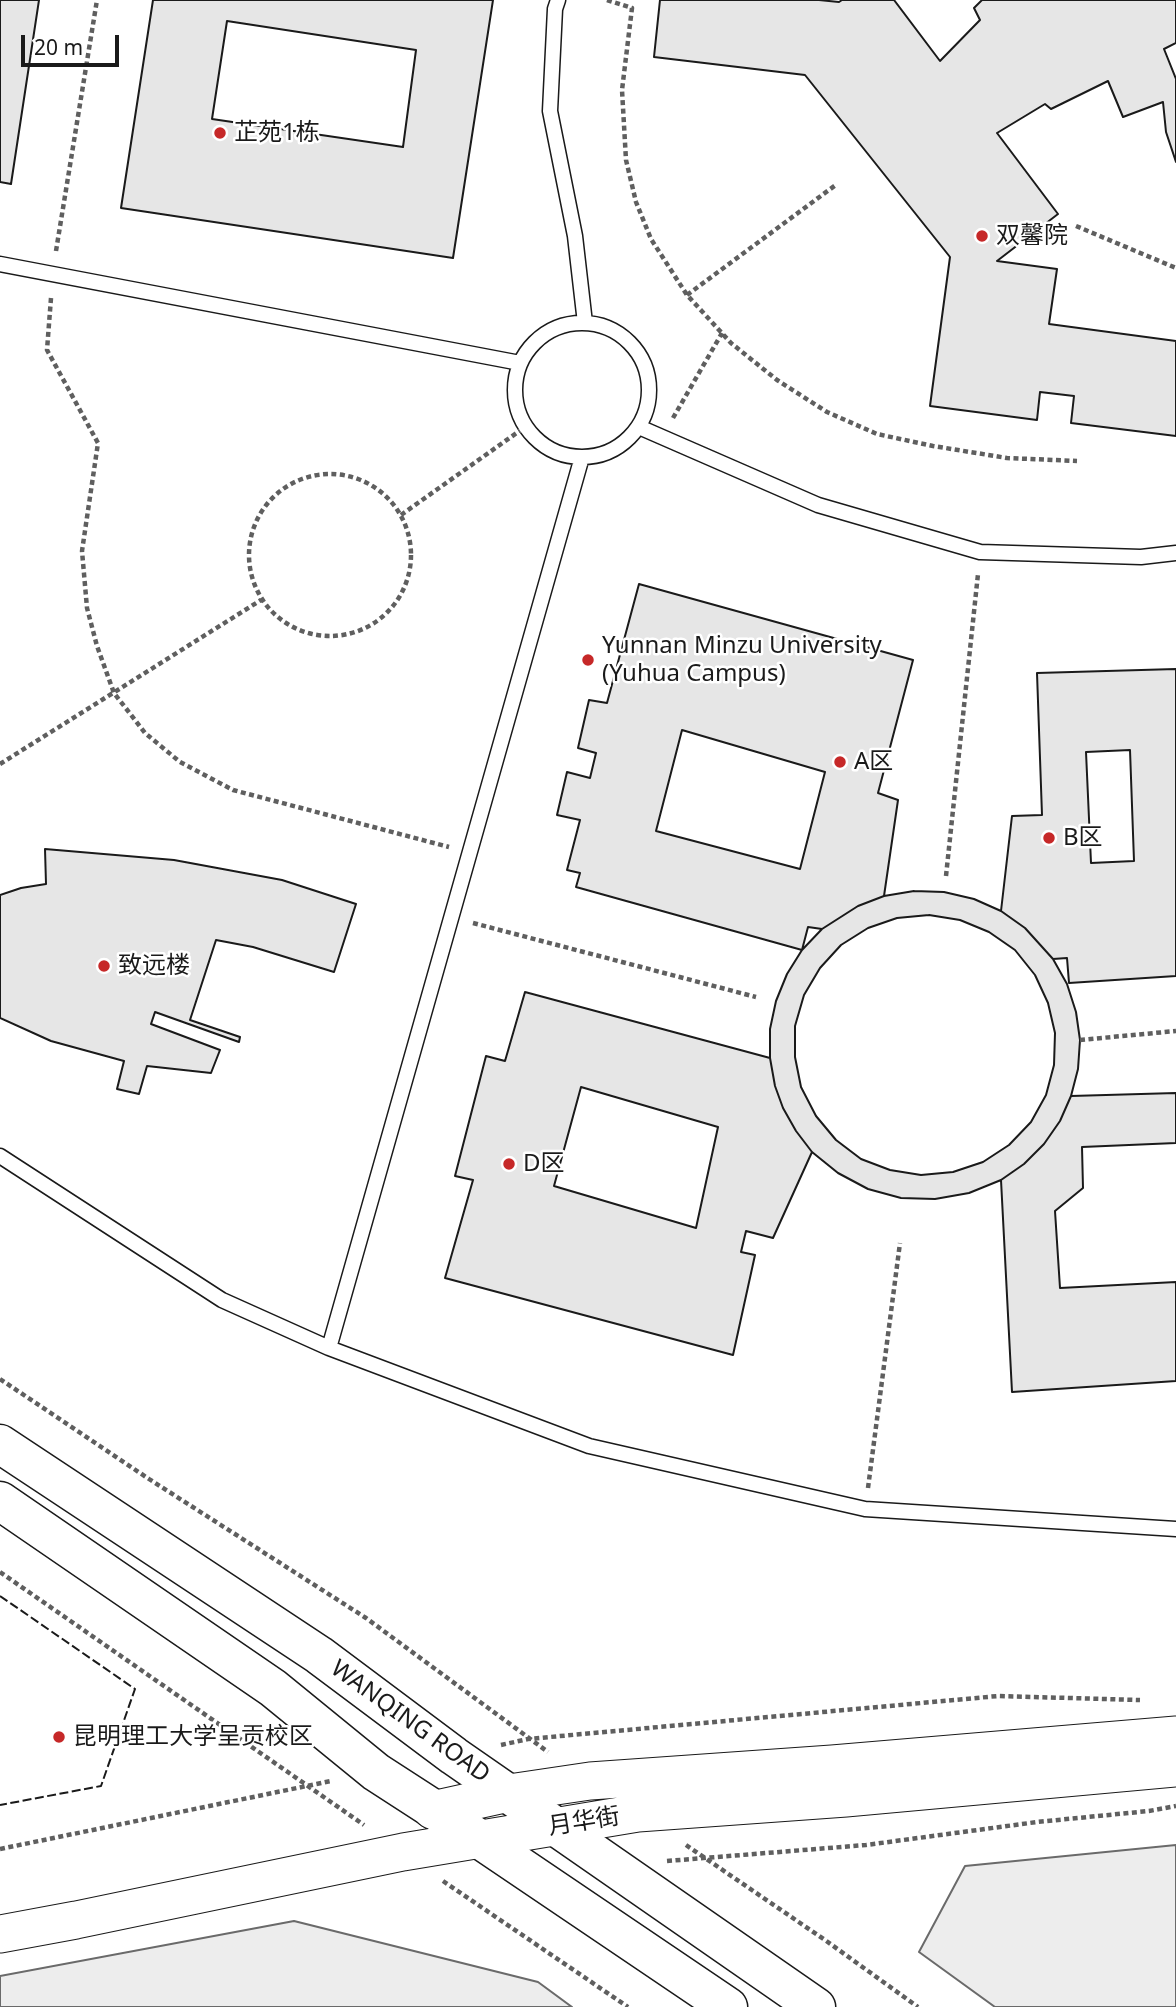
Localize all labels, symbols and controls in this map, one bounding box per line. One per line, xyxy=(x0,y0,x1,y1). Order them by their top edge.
scale bar xyxy=(24,21,122,65)
text: 20 m xyxy=(34,33,83,61)
place label: 芷苑1栋 xyxy=(234,119,320,147)
marker: 芷苑1栋 xyxy=(212,125,228,141)
place label: 双馨院 xyxy=(996,222,1068,250)
marker: 双馨院 xyxy=(974,228,990,244)
place label: Yunnan Minzu University (Yuhua Campus) xyxy=(602,632,882,688)
marker: Yunnan Minzu University (Yuhua Campus) xyxy=(580,652,596,668)
place label: A区 xyxy=(854,748,893,776)
marker: A区 xyxy=(832,754,848,770)
place label: B区 xyxy=(1063,824,1103,852)
marker: B区 xyxy=(1041,830,1057,846)
place label: 致远楼 xyxy=(118,952,190,980)
marker: 致远楼 xyxy=(96,958,112,974)
place label: D区 xyxy=(523,1150,565,1178)
marker: D区 xyxy=(501,1156,517,1172)
street label: WANQING ROAD xyxy=(325,1655,495,1789)
place label: 昆明理工大学呈贡校区 xyxy=(73,1723,313,1751)
marker: 昆明理工大学呈贡校区 xyxy=(51,1729,67,1745)
street label: 月华街 xyxy=(546,1802,622,1842)

